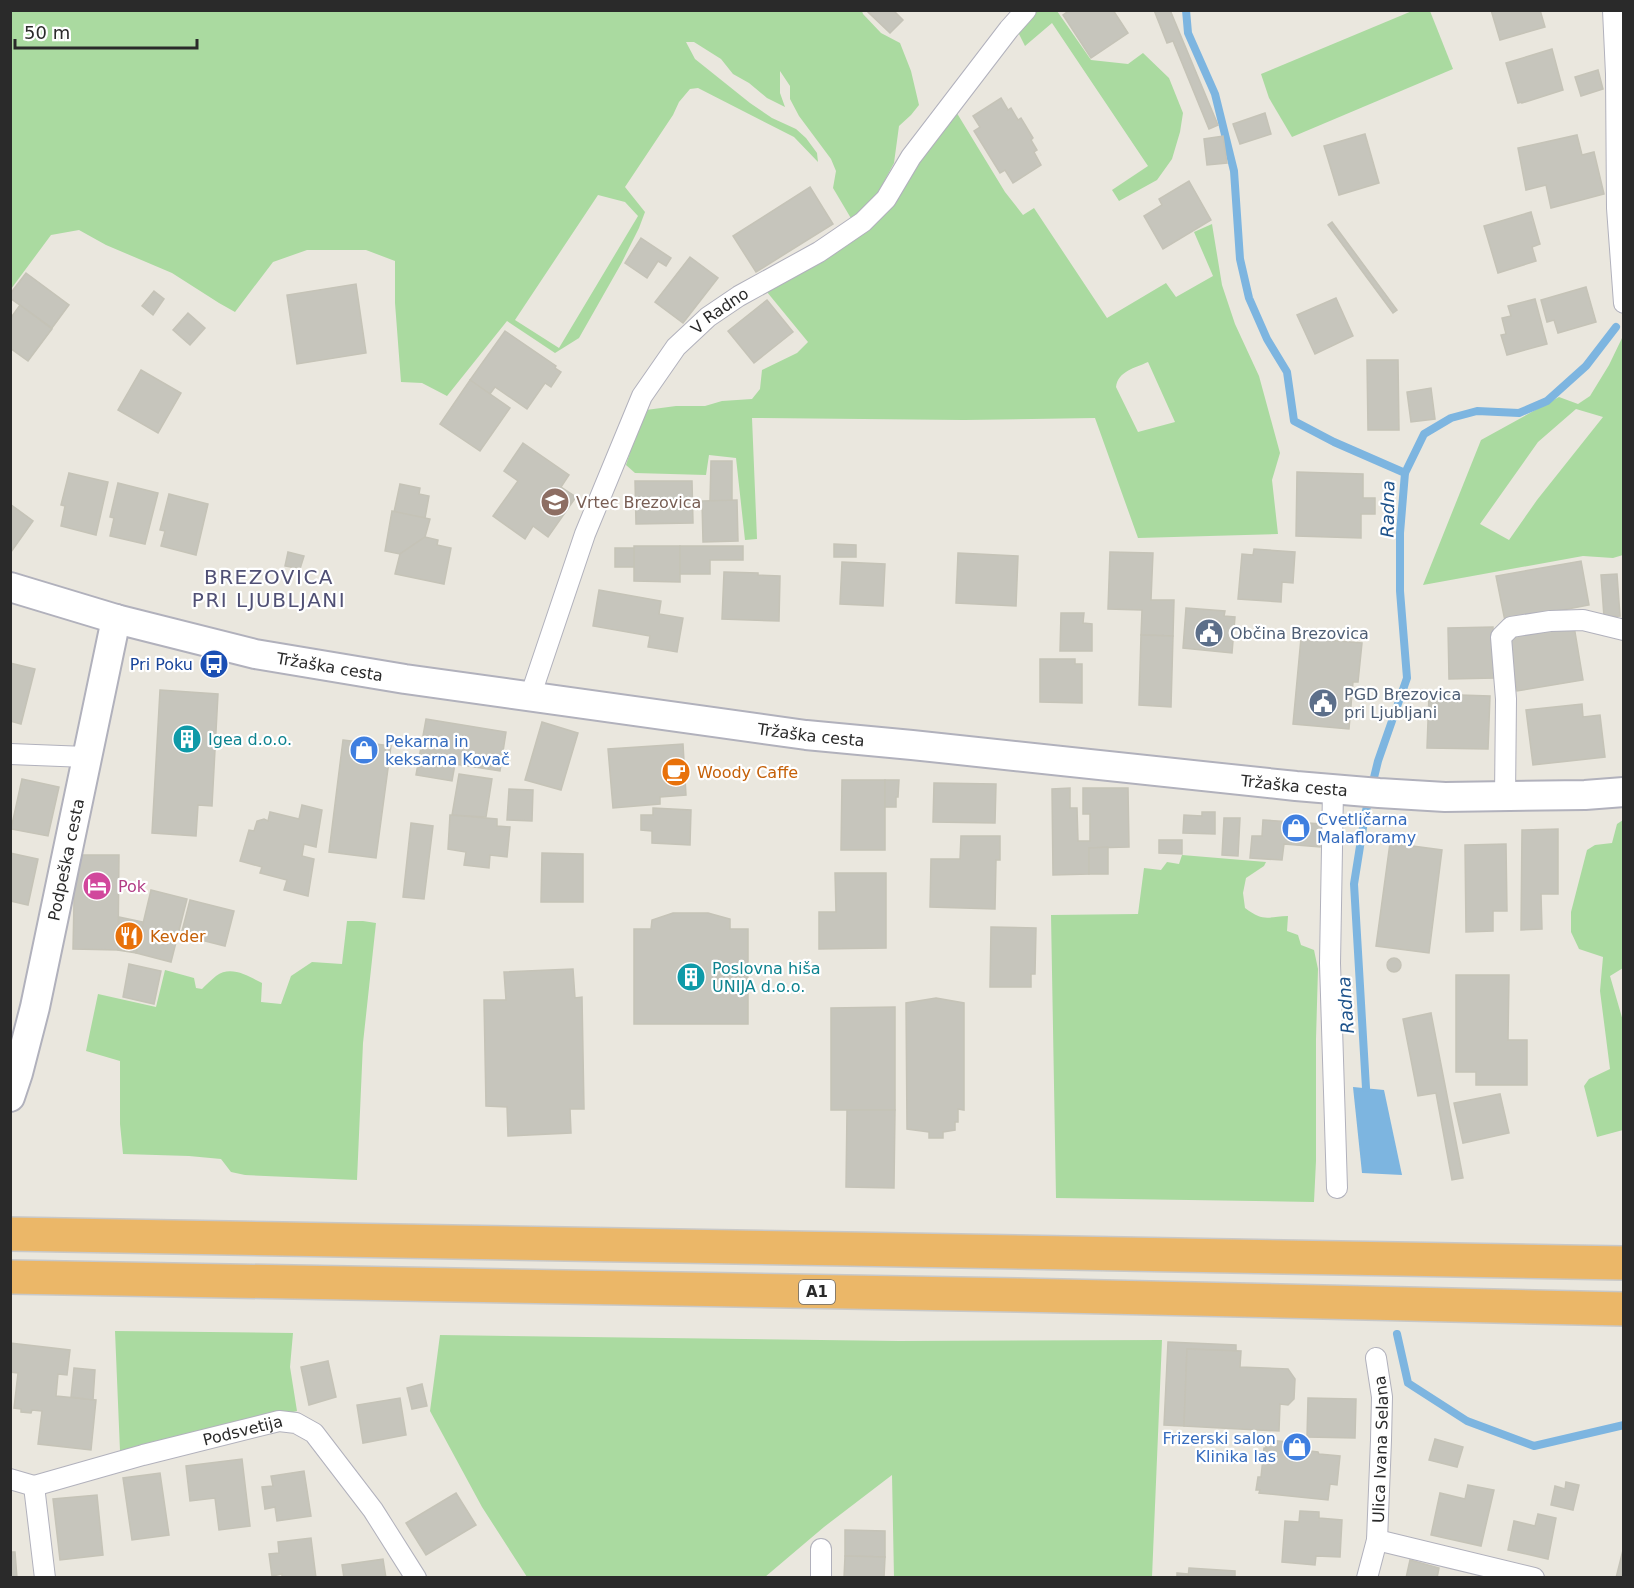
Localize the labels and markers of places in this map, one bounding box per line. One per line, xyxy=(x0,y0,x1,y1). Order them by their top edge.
school or university icon: Vrtec Brezovica xyxy=(539,486,571,518)
place label: Vrtec Brezovica xyxy=(576,493,701,512)
public building icon: Občina Brezovica xyxy=(1193,617,1225,649)
place label: Občina Brezovica xyxy=(1230,624,1369,643)
bus stop icon: Pri Poku xyxy=(198,648,230,680)
place label: Pri Poku xyxy=(130,655,193,674)
place label: PGD Brezovica pri Ljubljani xyxy=(1344,685,1461,722)
public building icon: PGD Brezovica pri Ljubljani xyxy=(1307,687,1339,719)
building icon: Igea d.o.o. xyxy=(171,723,203,755)
place label: Igea d.o.o. xyxy=(208,730,292,749)
place label: Pekarna in keksarna Kovač xyxy=(385,732,510,769)
shop icon: Pekarna in keksarna Kovač xyxy=(348,734,380,766)
cafe icon: Woody Caffe xyxy=(660,756,692,788)
place label: Woody Caffe xyxy=(697,763,798,782)
place label: Cvetličarna Malafloramy xyxy=(1317,810,1416,847)
shop icon: Cvetličarna Malafloramy xyxy=(1280,812,1312,844)
hotel icon: Pok xyxy=(81,870,113,902)
place label: Pok xyxy=(118,877,147,896)
restaurant icon: Kevder xyxy=(113,920,145,952)
place label: Kevder xyxy=(150,927,206,946)
place label: Poslovna hiša UNIJA d.o.o. xyxy=(712,959,821,996)
building icon: Poslovna hiša UNIJA d.o.o. xyxy=(675,961,707,993)
place label: Frizerski salon Klinika las xyxy=(1162,1429,1276,1466)
shop icon: Frizerski salon Klinika las xyxy=(1281,1431,1313,1463)

